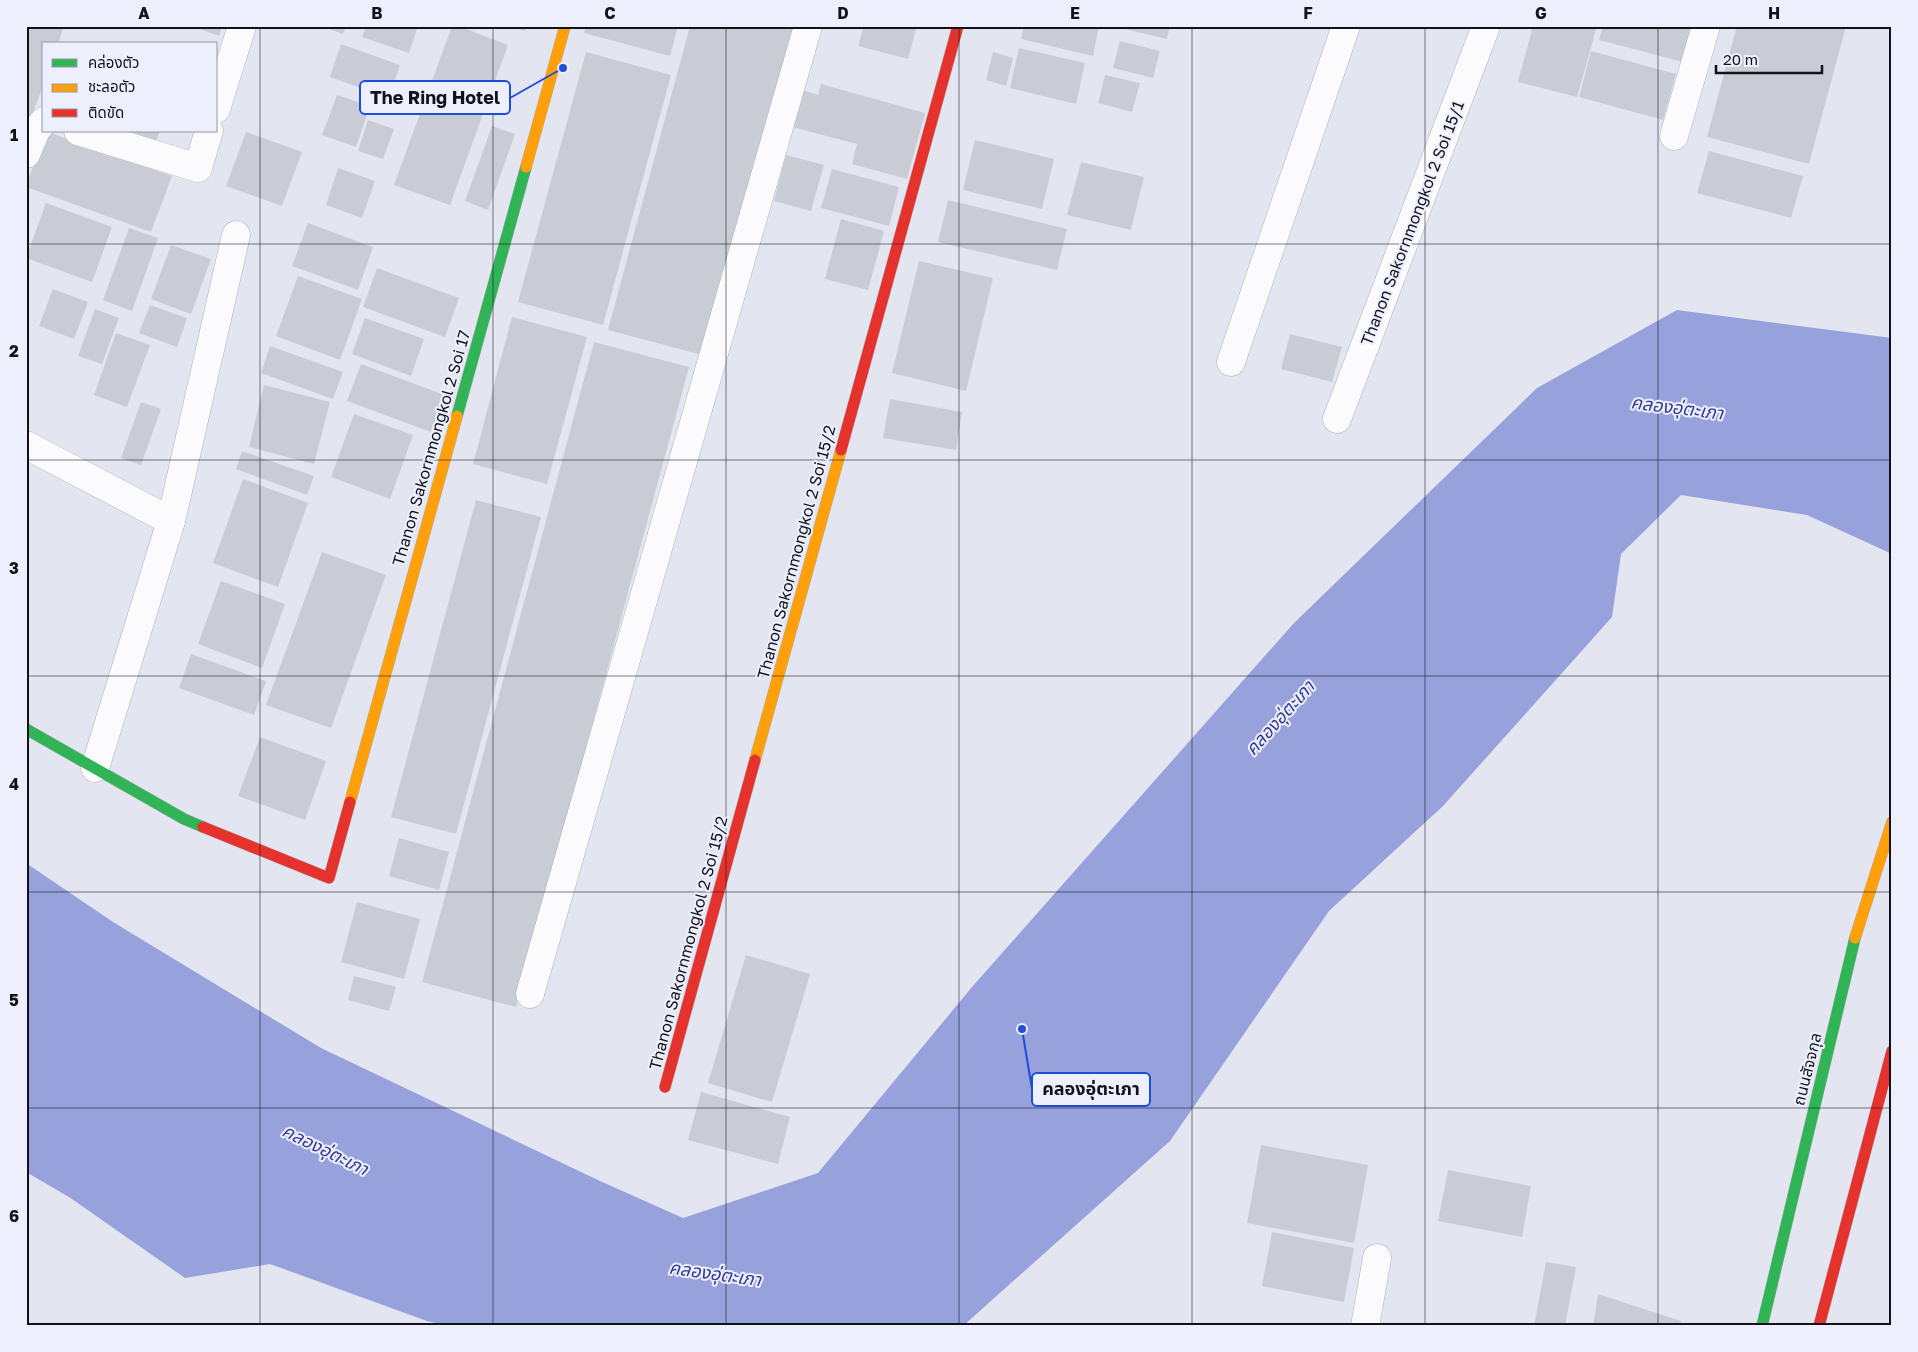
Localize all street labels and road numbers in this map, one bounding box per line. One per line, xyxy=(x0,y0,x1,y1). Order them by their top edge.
street label: Thanon Sakornmongkol 2 Soi 15/1 xyxy=(1356,98,1468,348)
street label: Thanon Sakornmongkol 2 Soi 17 xyxy=(388,328,474,568)
street label: Thanon Sakornmongkol 2 Soi 15/2 xyxy=(752,423,840,681)
street label: Thanon Sakornmongkol 2 Soi 15/2 xyxy=(644,814,732,1072)
street label: ถนนสัจจกุล xyxy=(1788,1031,1826,1107)

